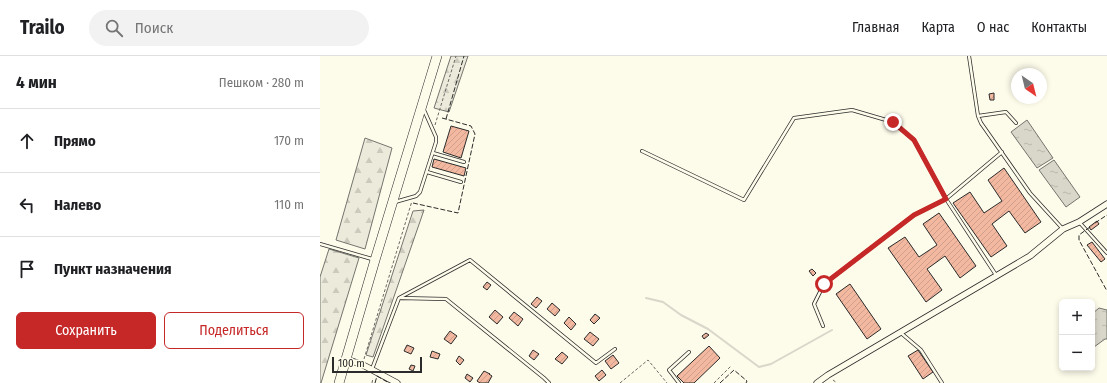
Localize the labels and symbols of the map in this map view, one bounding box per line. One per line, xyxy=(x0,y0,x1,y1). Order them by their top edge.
north arrow xyxy=(1011,68,1047,104)
route end xyxy=(884,113,902,131)
route start xyxy=(815,275,833,293)
scale bar xyxy=(332,355,422,374)

